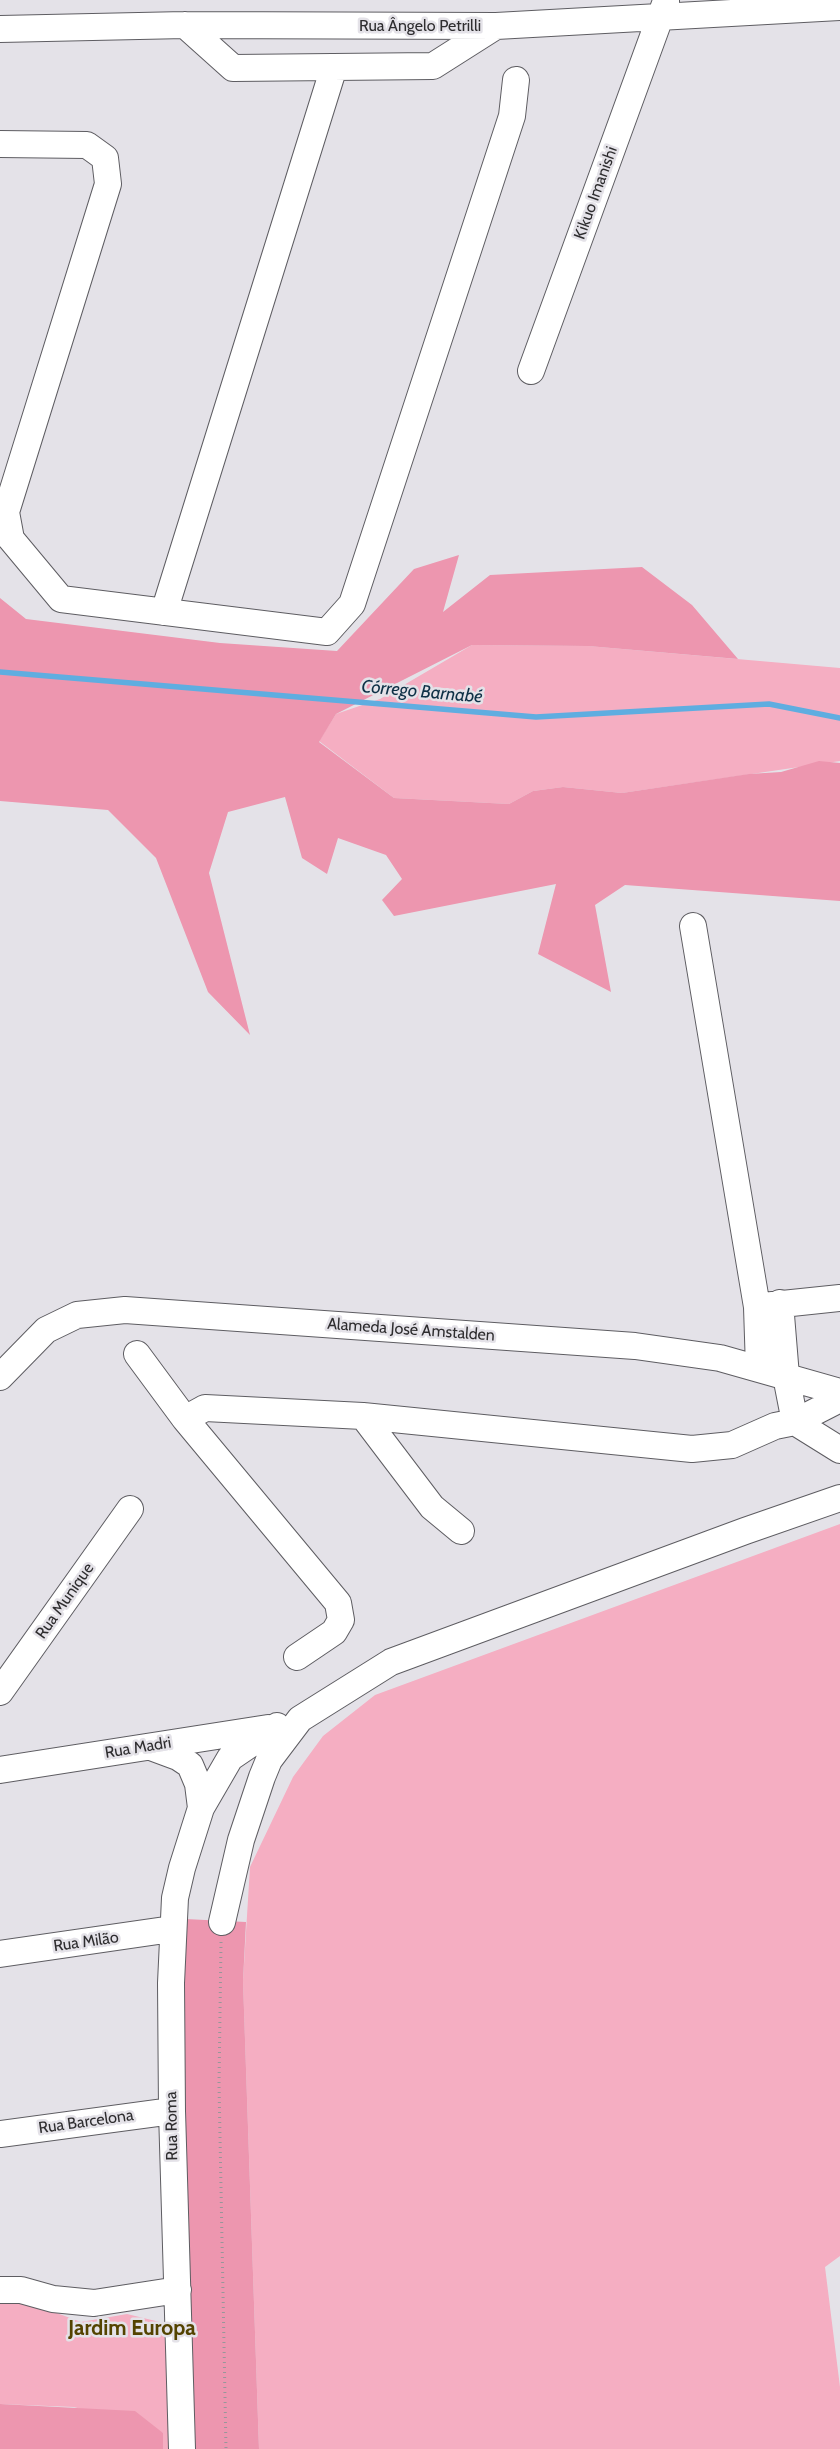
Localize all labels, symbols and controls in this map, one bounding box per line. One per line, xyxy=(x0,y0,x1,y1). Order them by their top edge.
street label: Rua Ângelo Petrilli xyxy=(359,16,481,36)
street label: Kikuo Imanishi xyxy=(570,144,622,242)
water label: Córrego Barnabé xyxy=(361,676,483,708)
street label: Alameda José Amstalden xyxy=(327,1315,495,1345)
street label: Rua Munique xyxy=(32,1559,98,1643)
street label: Rua Madri xyxy=(103,1733,173,1763)
street label: Rua Milão xyxy=(52,1928,120,1956)
street label: Rua Roma xyxy=(162,2091,182,2161)
street label: Rua Barcelona xyxy=(37,2106,135,2138)
district label: Jardim Europa xyxy=(68,2316,196,2342)

